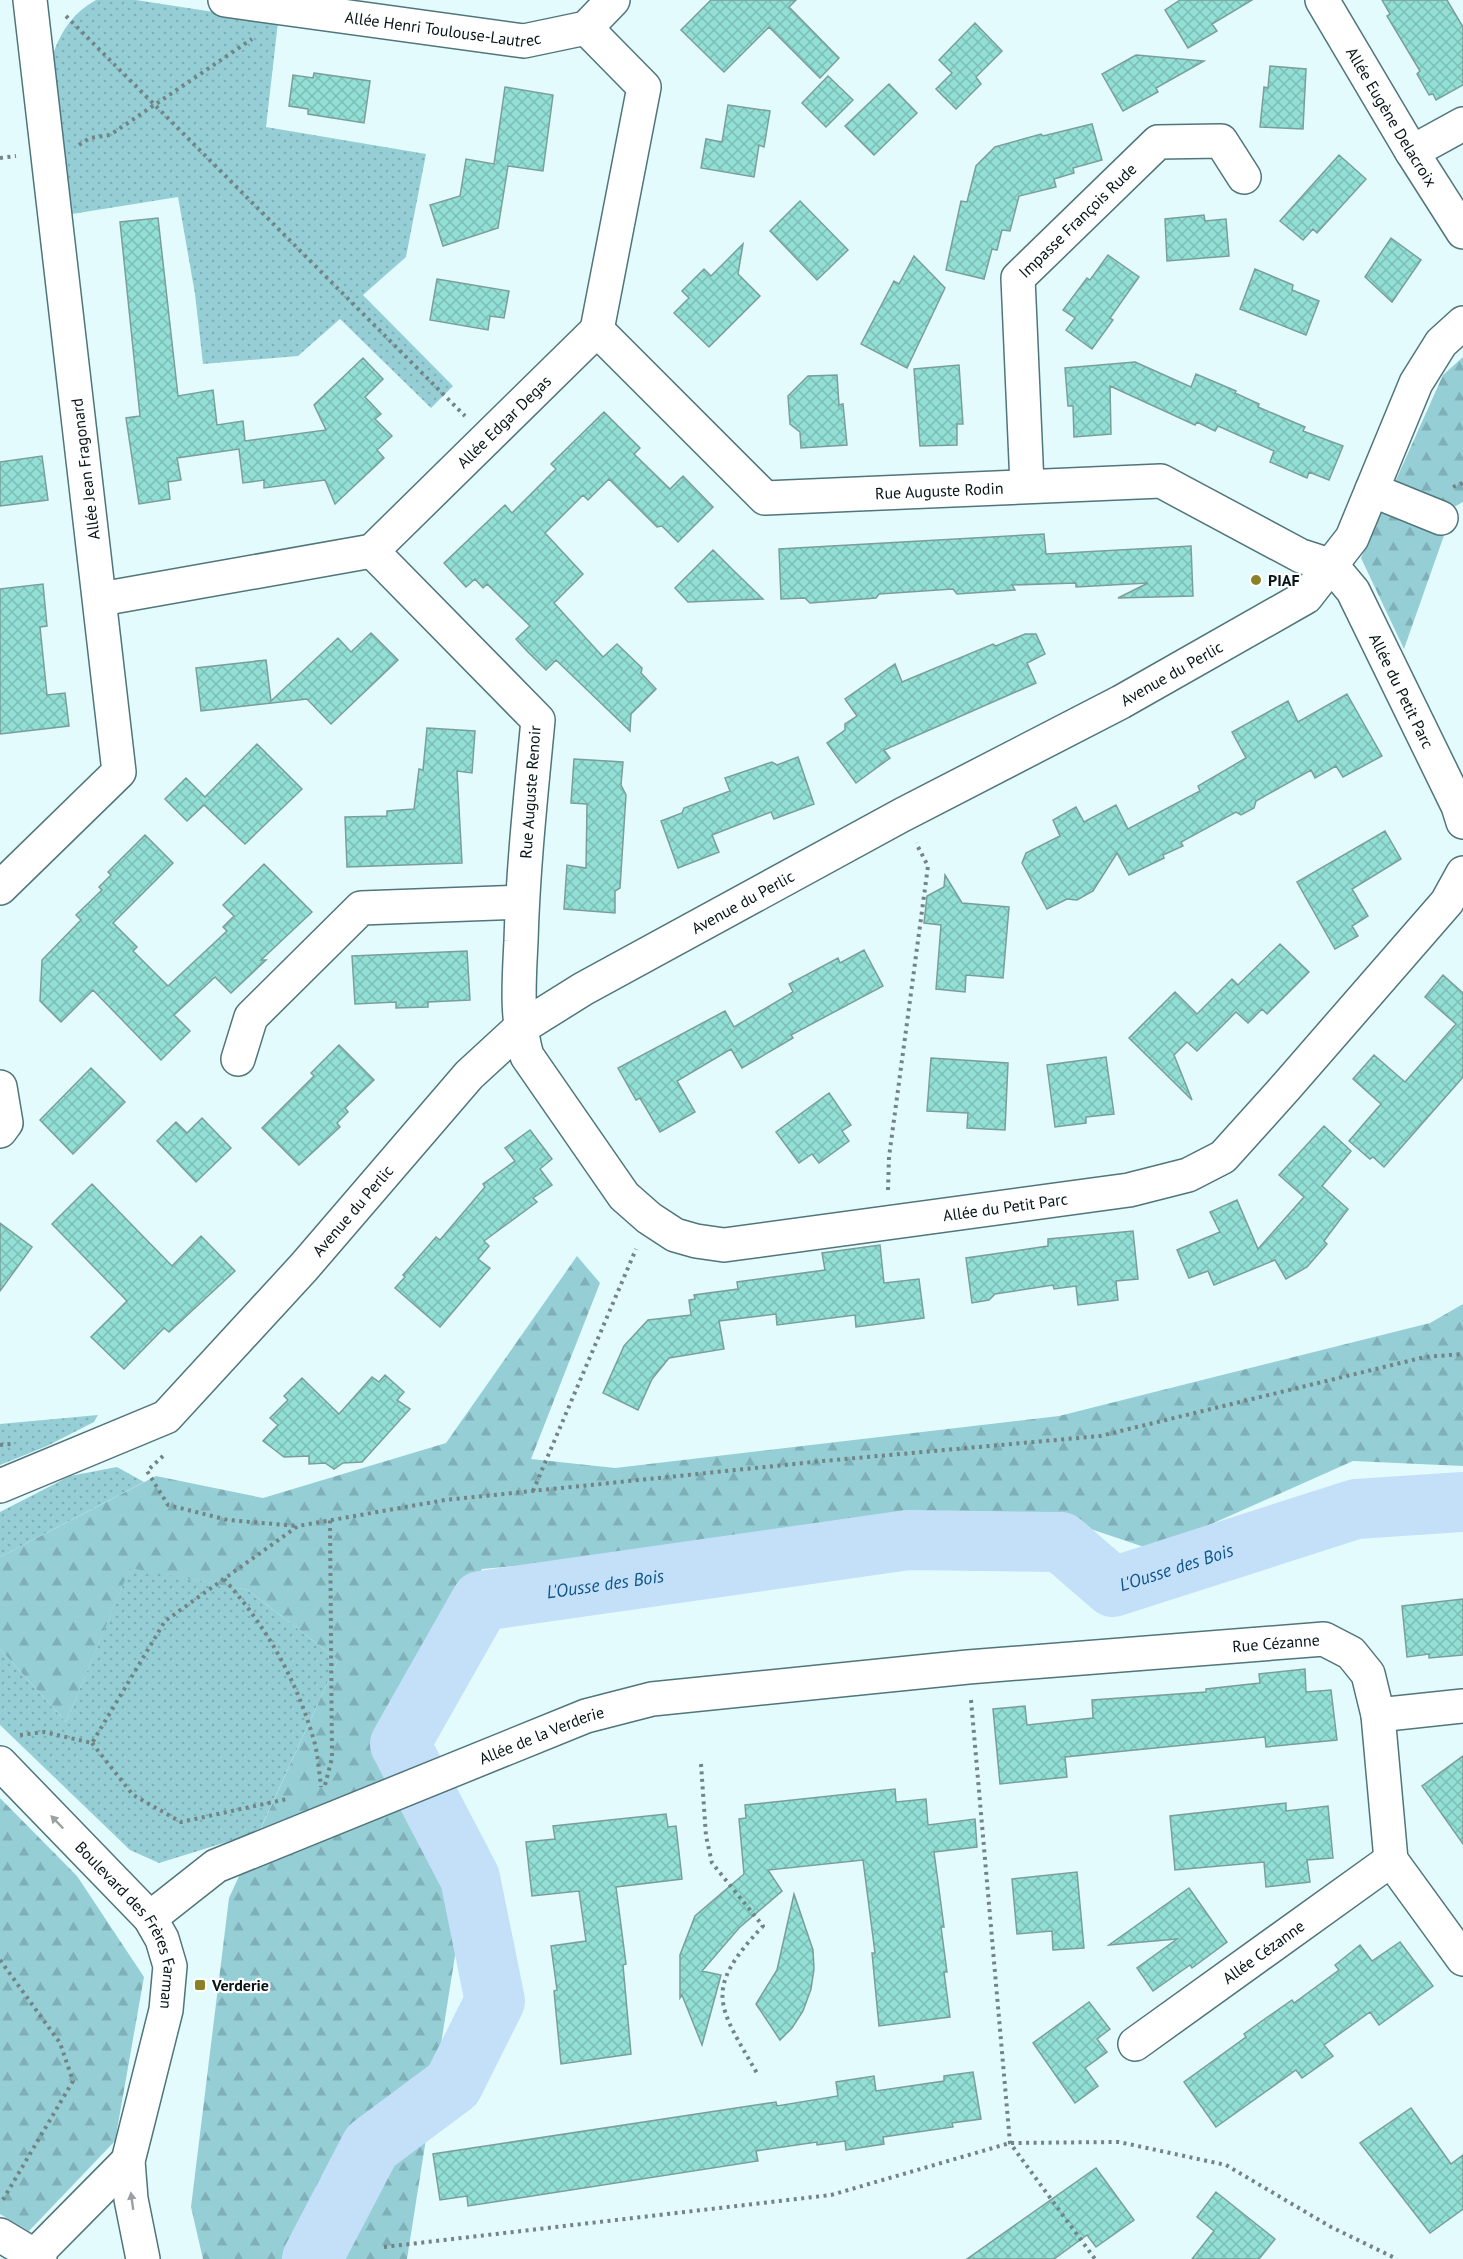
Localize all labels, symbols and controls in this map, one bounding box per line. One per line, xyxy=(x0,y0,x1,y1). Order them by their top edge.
street label: Allée Henri Toulouse-Lautrec xyxy=(344,7,543,51)
street label: Allée Eugène Delacroix xyxy=(1342,43,1441,190)
street label: Impasse François Rude xyxy=(1014,159,1140,282)
street label: Allée Edgar Degas xyxy=(452,371,555,472)
street label: Allée Jean Fragonard xyxy=(66,397,104,541)
street label: Rue Auguste Rodin xyxy=(875,478,1004,503)
place label: PIAF xyxy=(1268,570,1300,590)
marker: PIAF xyxy=(1249,573,1263,587)
street label: Allée du Petit Parc xyxy=(1365,630,1438,752)
street label: Avenue du Perlic xyxy=(1117,637,1226,710)
street label: Rue Auguste Renoir xyxy=(515,724,545,859)
street label: Avenue du Perlic xyxy=(688,866,797,938)
street label: Avenue du Perlic xyxy=(308,1161,397,1260)
street label: Allée du Petit Parc xyxy=(942,1188,1069,1225)
water label: L'Ousse des Bois xyxy=(1116,1537,1237,1596)
water label: L'Ousse des Bois xyxy=(545,1563,666,1603)
street label: Rue Cézanne xyxy=(1231,1629,1321,1656)
street label: Allée de la Verderie xyxy=(476,1702,606,1768)
one-way arrow xyxy=(50,1815,64,1830)
street label: Boulevard des Frères Farman xyxy=(71,1837,180,2010)
street label: Allée Cézanne xyxy=(1218,1916,1308,1988)
place label: Verderie xyxy=(211,1975,269,1995)
marker: Verderie xyxy=(193,1978,207,1992)
one-way arrow xyxy=(127,2192,137,2211)

